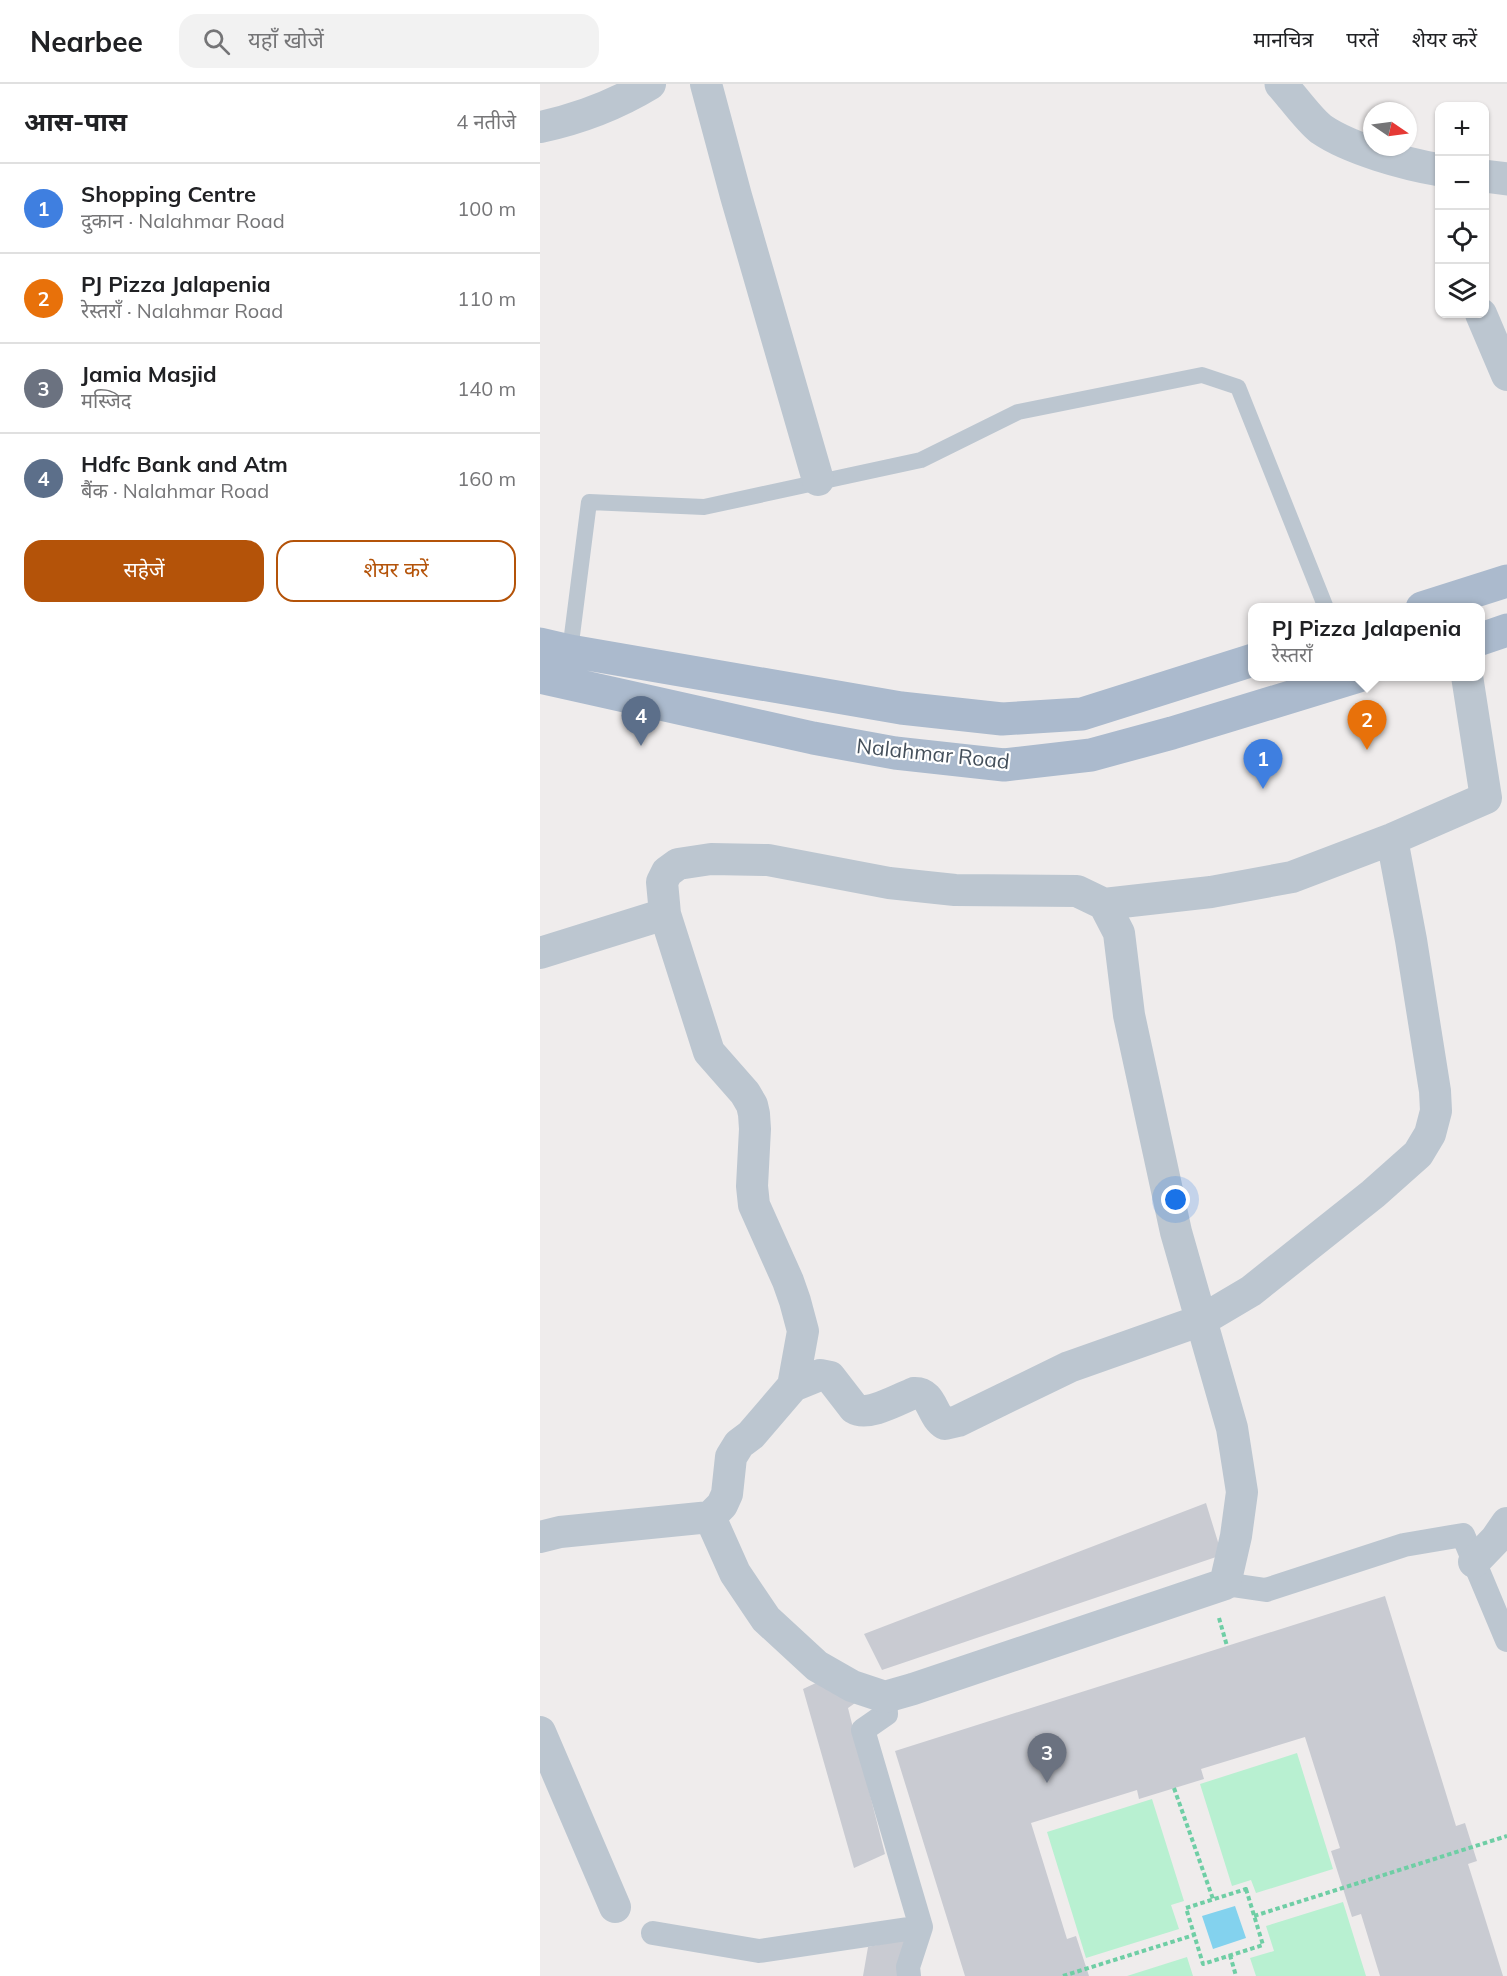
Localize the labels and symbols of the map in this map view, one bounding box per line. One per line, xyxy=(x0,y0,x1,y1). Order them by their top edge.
north arrow xyxy=(1363,102,1417,156)
pin: 4 xyxy=(622,696,660,746)
pin: 2 xyxy=(1348,700,1386,750)
street label: Nalahmar Road xyxy=(855,732,1011,774)
pin: 1 xyxy=(1244,740,1282,789)
your location xyxy=(1161,1185,1190,1214)
pin: 3 xyxy=(1028,1734,1066,1783)

